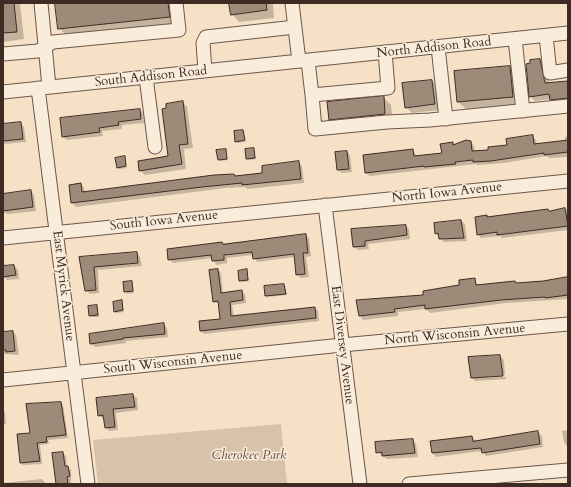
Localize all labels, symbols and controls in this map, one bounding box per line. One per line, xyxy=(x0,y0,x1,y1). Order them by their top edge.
street label: North Addison Road xyxy=(376,34,492,62)
street label: South Addison Road xyxy=(94,63,208,91)
street label: North Iowa Avenue xyxy=(391,179,503,207)
street label: South Iowa Avenue xyxy=(109,208,219,234)
street label: East Myrick Avenue xyxy=(48,230,78,342)
street label: East Diversey Avenue xyxy=(327,285,357,405)
street label: North Wisconsin Avenue xyxy=(384,321,526,349)
street label: South Wisconsin Avenue xyxy=(103,348,243,378)
park label: Cherokee Park xyxy=(211,448,287,464)

